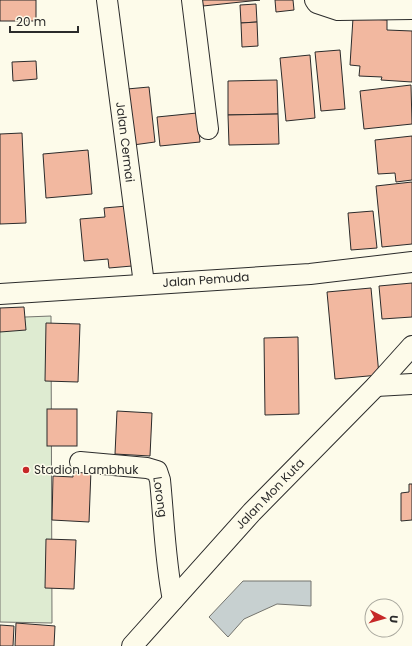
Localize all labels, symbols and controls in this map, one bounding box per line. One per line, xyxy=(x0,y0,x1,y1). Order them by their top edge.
scale bar xyxy=(10,8,78,34)
text: 20 m xyxy=(16,13,46,30)
street label: Jalan Cermai xyxy=(112,101,139,183)
street label: Jalan Pemuda xyxy=(162,268,250,291)
street label: Jalan Mon Kuta xyxy=(231,454,308,533)
place label: Stadion Lambhuk xyxy=(34,461,139,478)
marker: Stadion Lambhuk xyxy=(21,465,31,475)
street label: Lorong xyxy=(149,476,172,518)
north arrow xyxy=(364,598,404,638)
text: U xyxy=(386,614,402,624)

